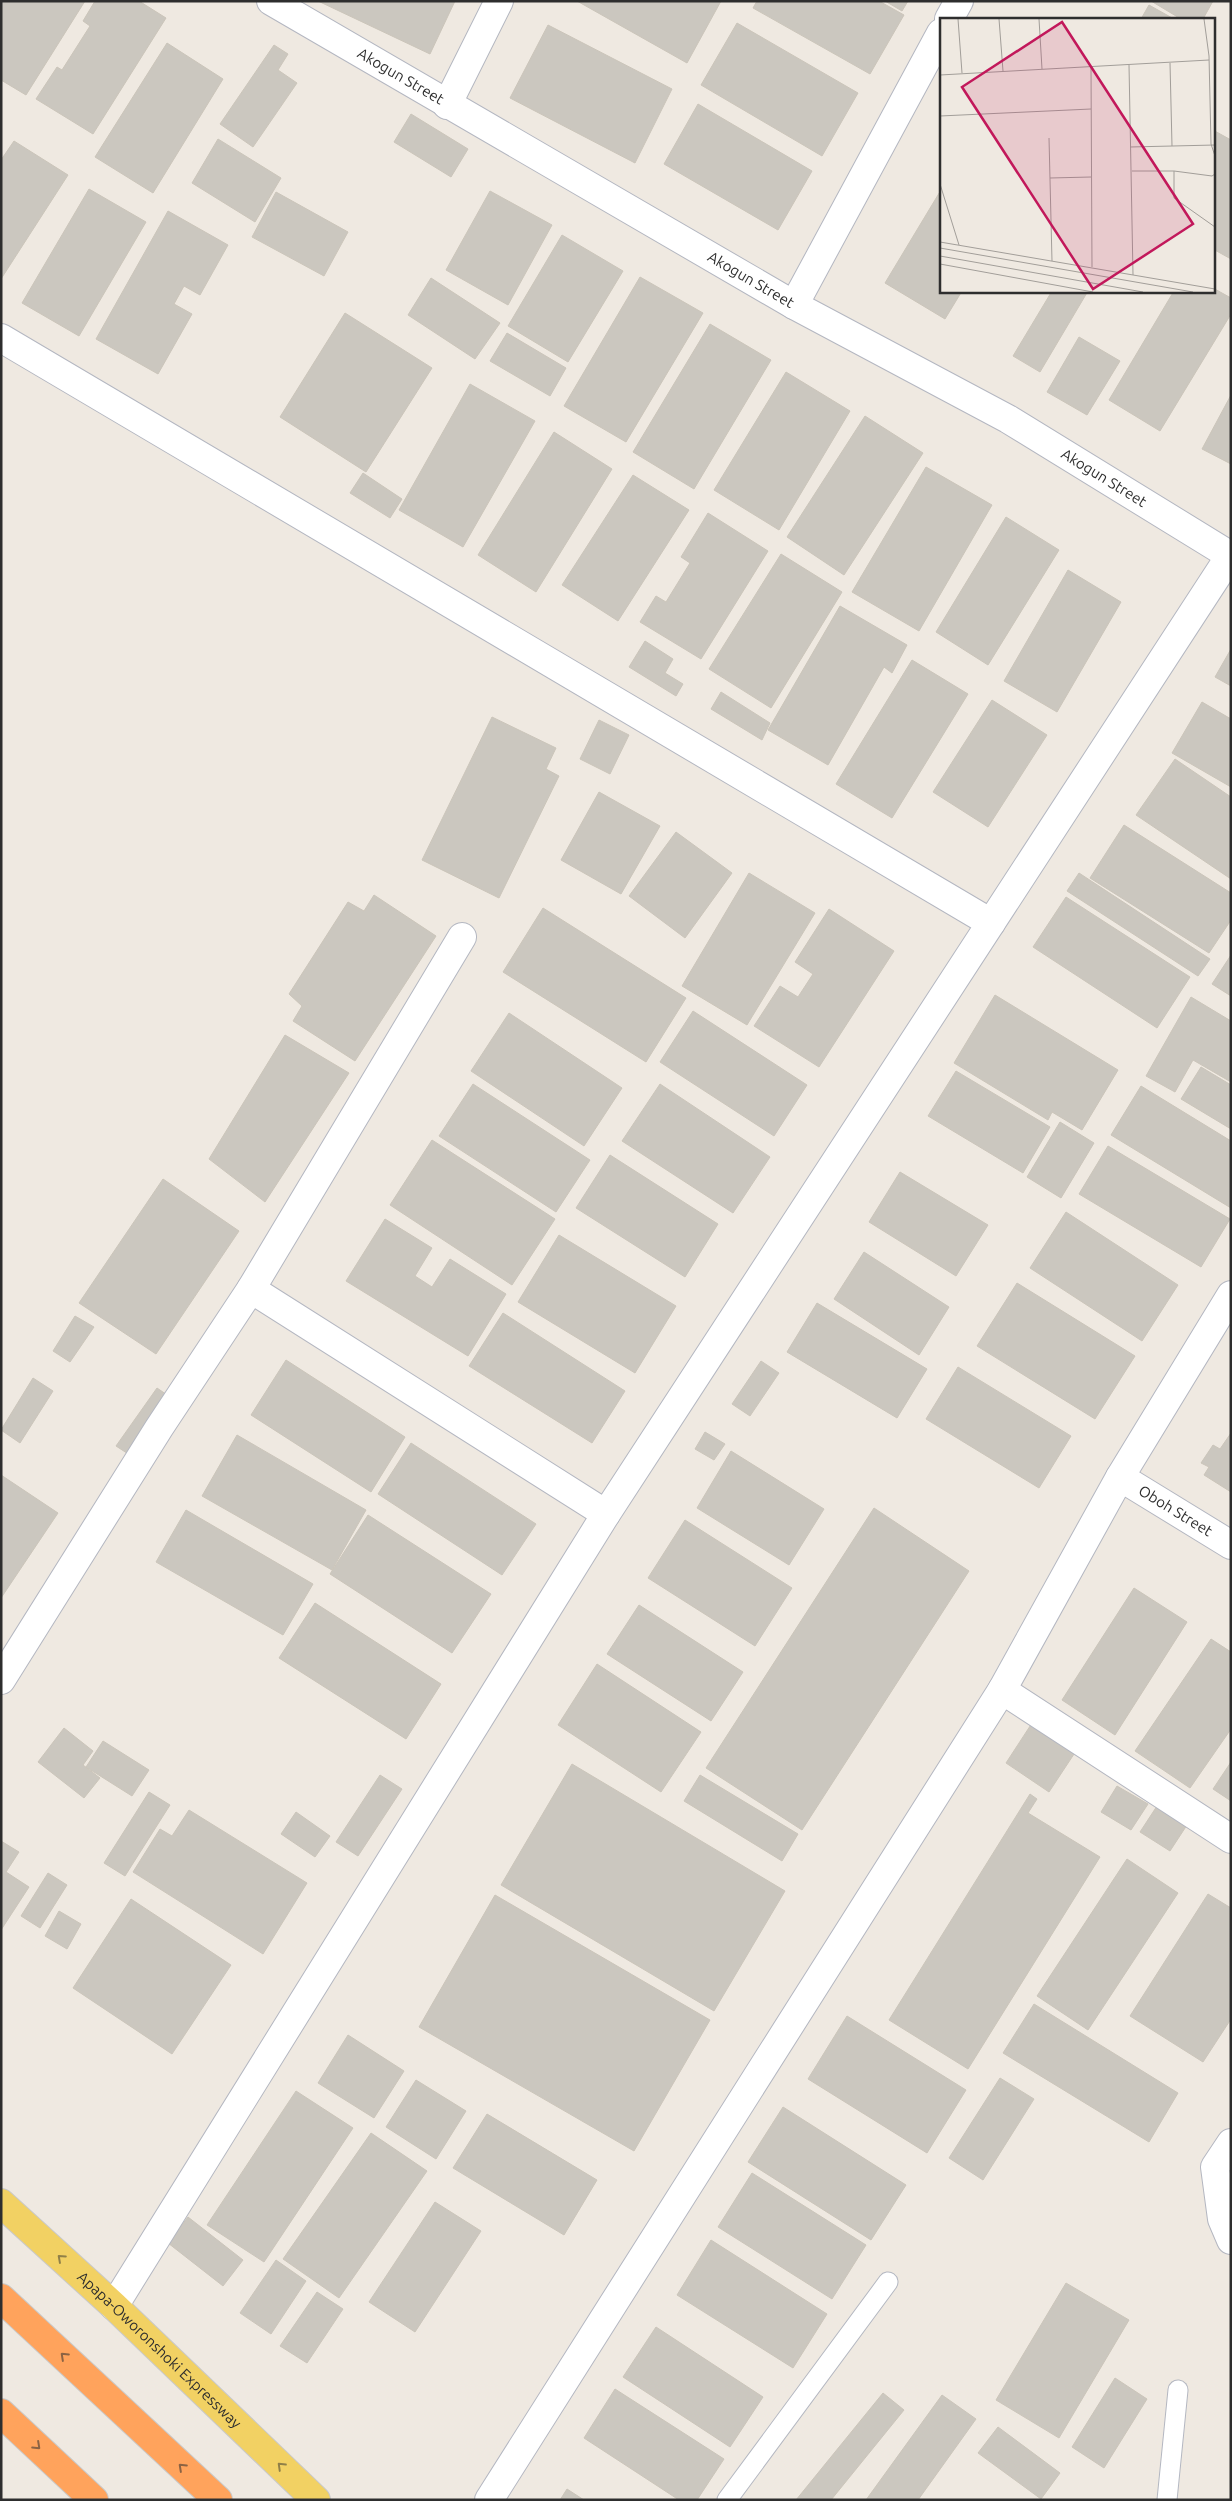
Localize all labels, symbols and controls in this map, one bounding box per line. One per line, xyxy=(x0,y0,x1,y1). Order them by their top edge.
inset map xyxy=(940,18,1214,292)
street label: Akogun Street xyxy=(355,44,447,108)
street label: Akogun Street xyxy=(705,248,797,311)
street label: Akogun Street xyxy=(1058,445,1150,510)
street label: Oboh Street xyxy=(1136,1482,1216,1540)
one-way arrow xyxy=(58,2255,67,2264)
street label: Apapa-Oworonshoki Expressway xyxy=(74,2268,245,2431)
one-way arrow xyxy=(60,2353,69,2362)
one-way arrow xyxy=(31,2440,40,2449)
one-way arrow xyxy=(179,2463,188,2472)
one-way arrow xyxy=(277,2463,286,2472)

